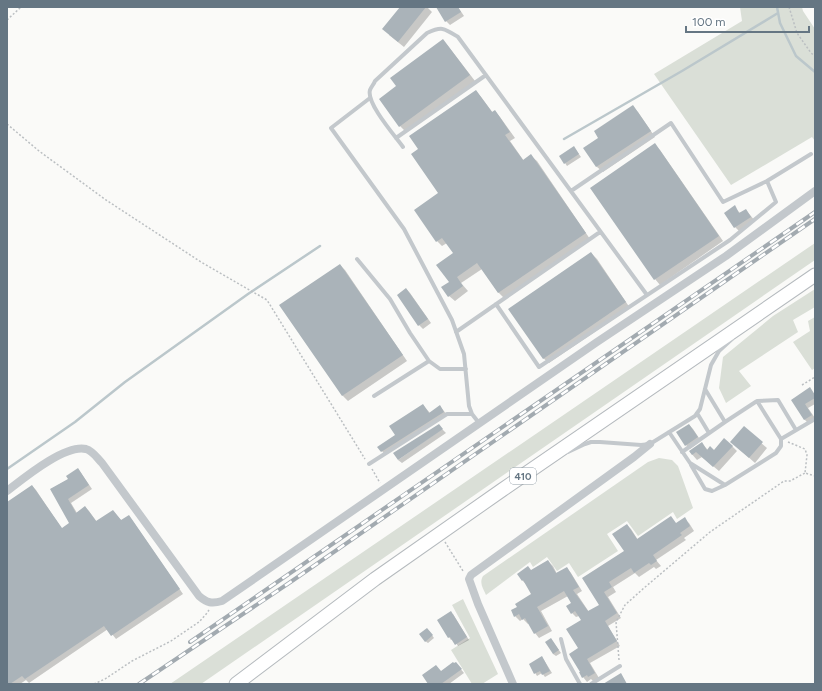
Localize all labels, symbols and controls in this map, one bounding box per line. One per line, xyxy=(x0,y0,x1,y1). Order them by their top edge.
scale bar xyxy=(686,8,809,34)
text: 100 m xyxy=(692,15,726,29)
road number: 410 xyxy=(510,468,536,484)

